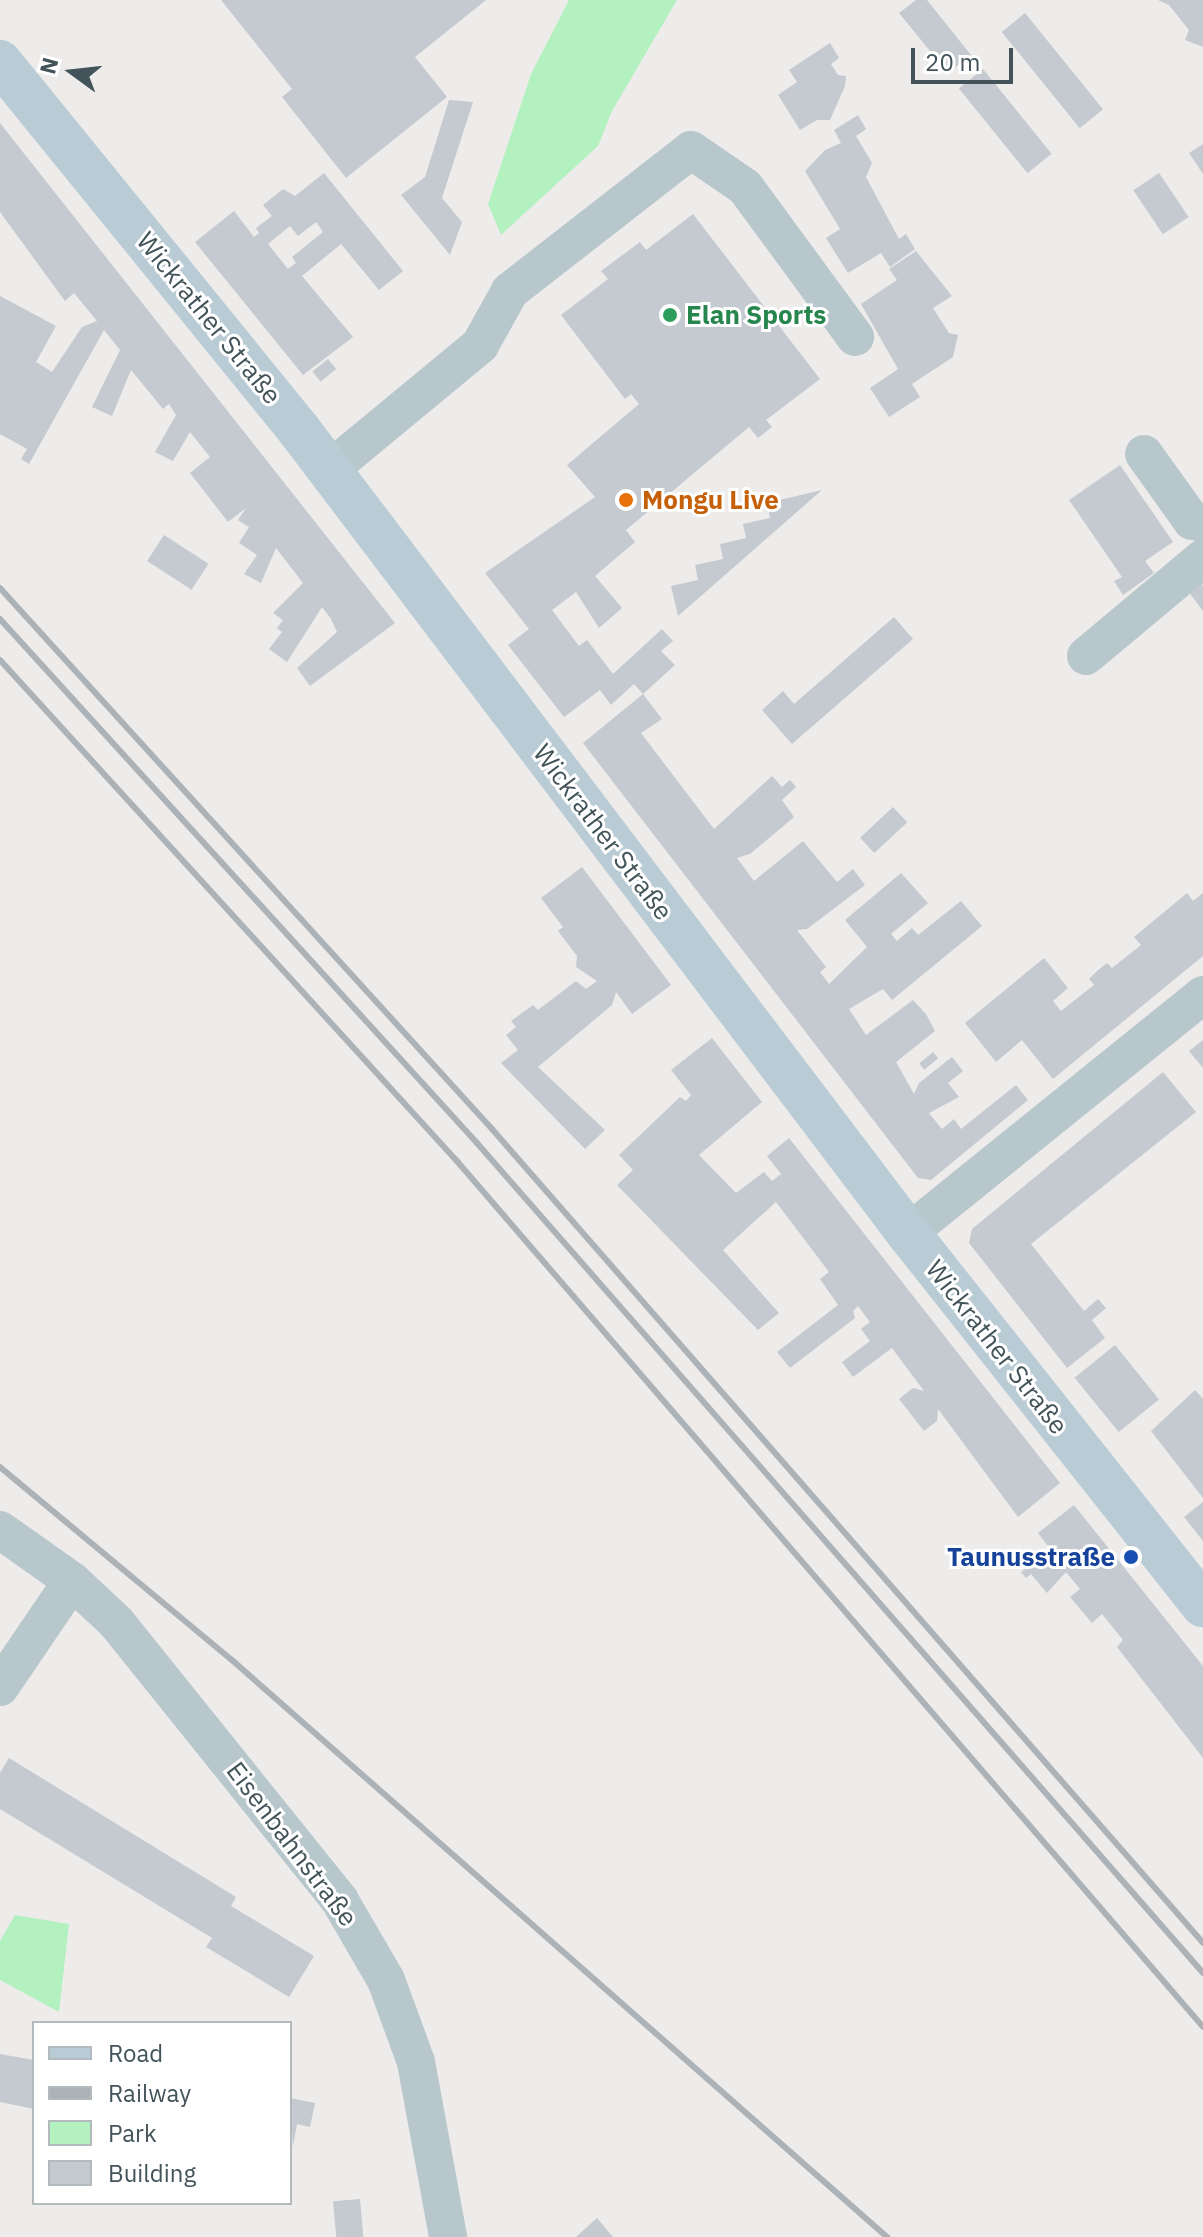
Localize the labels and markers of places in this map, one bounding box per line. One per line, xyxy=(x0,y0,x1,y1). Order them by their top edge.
place label: Elan Sports xyxy=(686,299,826,331)
marker: Elan Sports xyxy=(661,306,679,324)
place label: Mongu Live xyxy=(642,484,779,516)
marker: Mongu Live xyxy=(617,491,635,509)
place label: Taunusstraße xyxy=(947,1541,1115,1573)
marker: Taunusstraße xyxy=(1122,1548,1140,1566)

